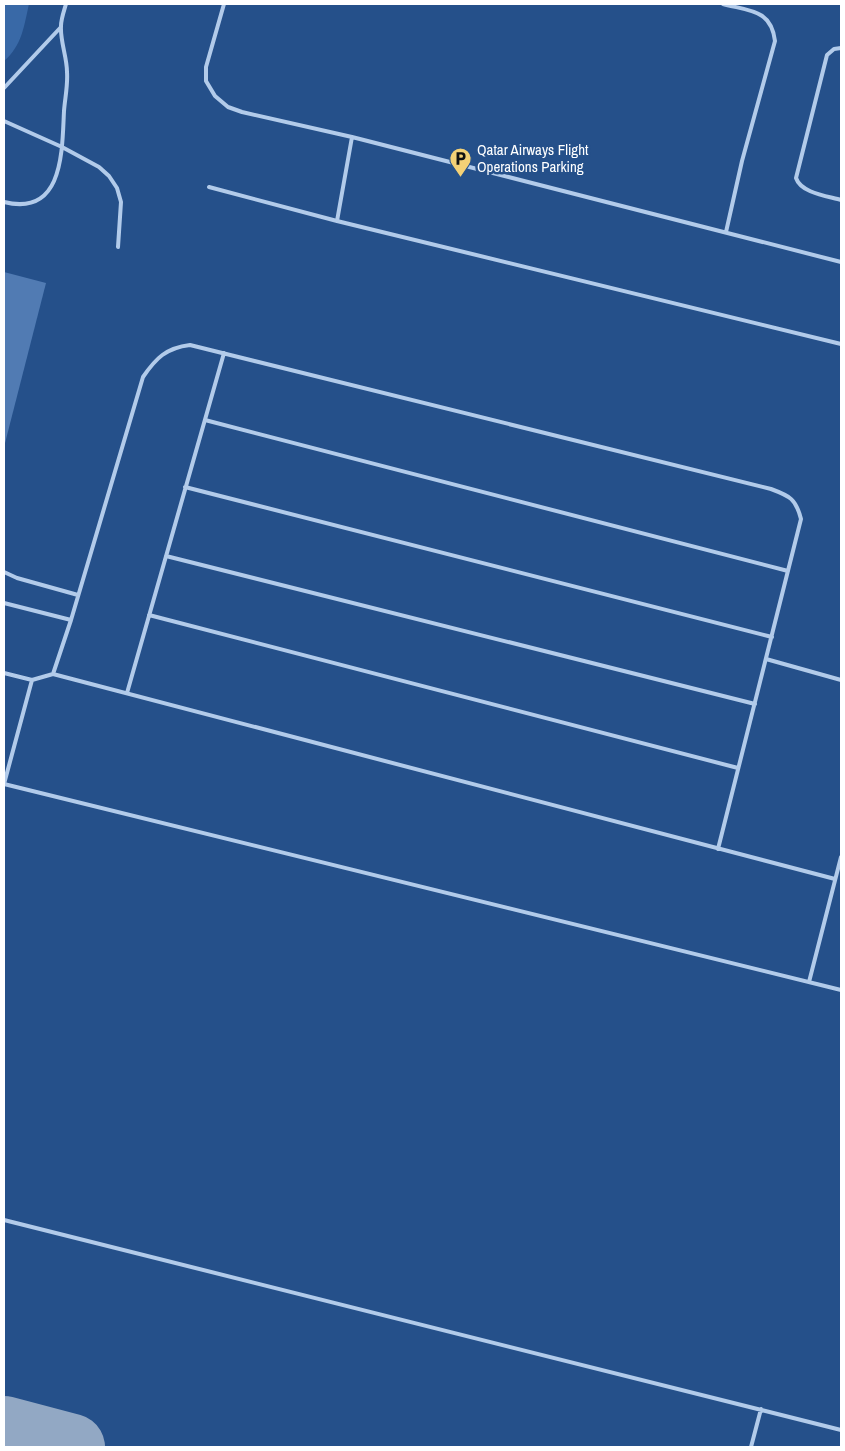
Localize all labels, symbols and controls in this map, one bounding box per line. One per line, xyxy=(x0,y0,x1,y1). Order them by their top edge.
place label: Qatar Airways Flight Operations Parking xyxy=(477,139,589,177)
parking icon: Qatar Airways Flight Operations Parking xyxy=(449,147,473,178)

